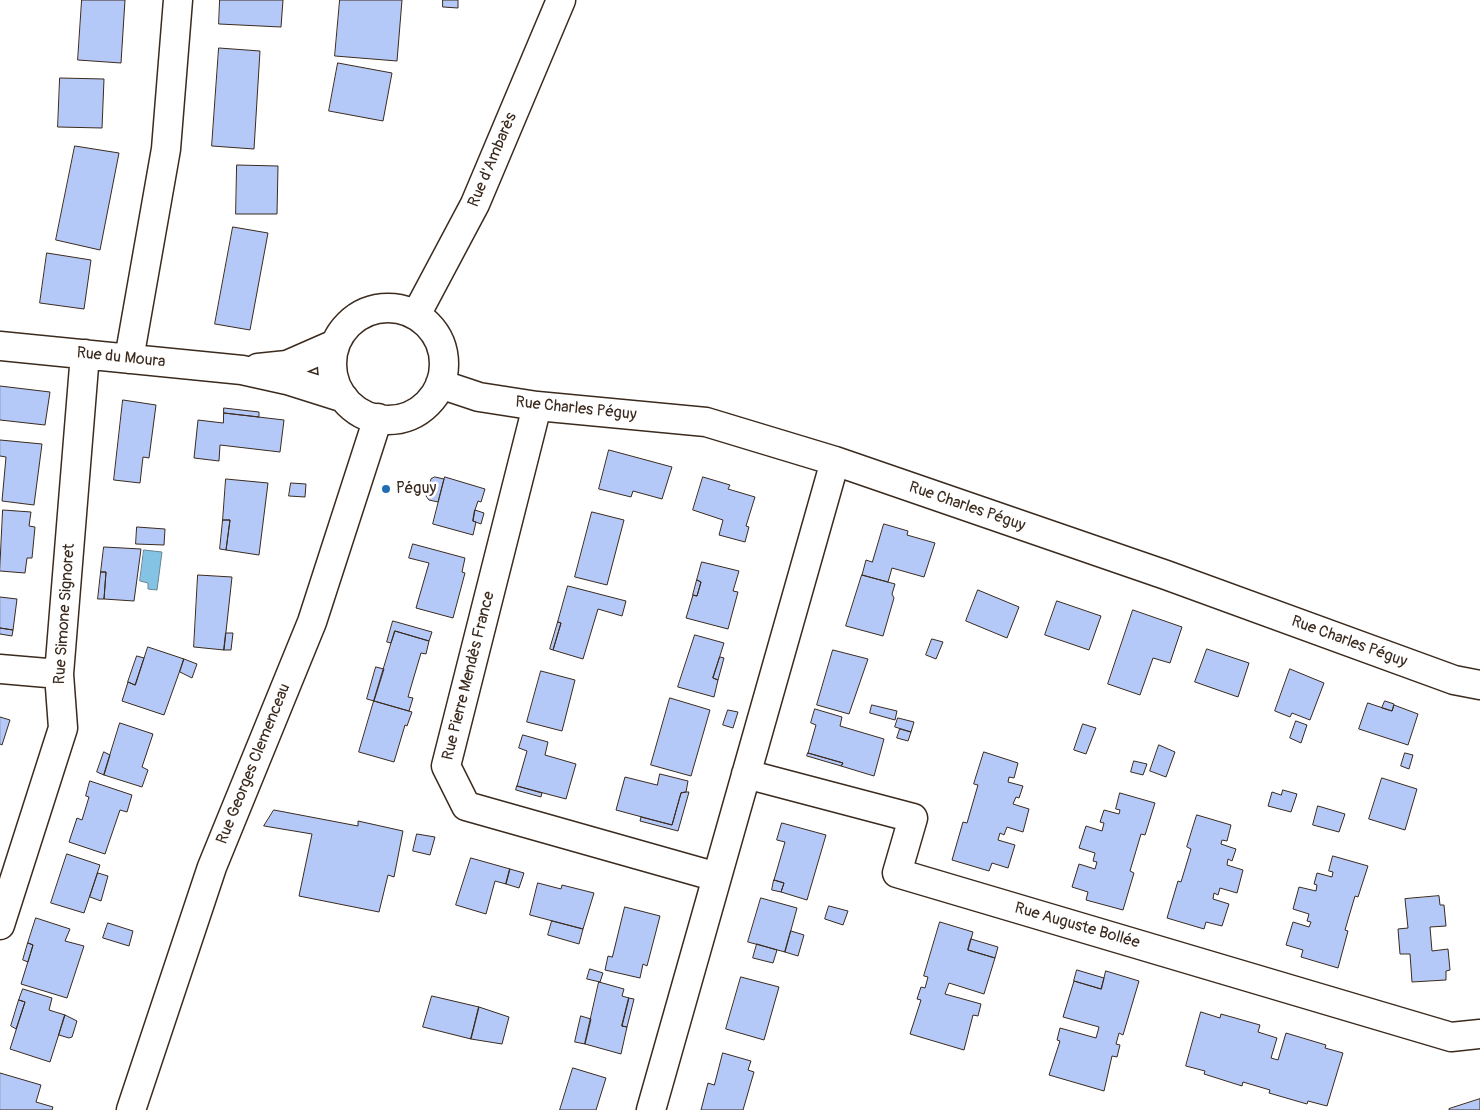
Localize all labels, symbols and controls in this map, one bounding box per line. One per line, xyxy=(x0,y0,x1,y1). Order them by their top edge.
street label: Rue d'Ambarès xyxy=(465,110,521,210)
street label: Rue du Moura xyxy=(76,344,166,372)
street label: Rue Charles Péguy xyxy=(514,393,638,425)
street label: Rue Charles Péguy xyxy=(906,478,1028,536)
place label: Péguy xyxy=(396,479,436,499)
marker: Péguy xyxy=(380,483,392,495)
street label: Rue Simone Signoret xyxy=(50,543,80,685)
street label: Rue Pierre Mendès France xyxy=(439,590,499,762)
street label: Rue Charles Péguy xyxy=(1288,612,1410,672)
street label: Rue Georges Clemenceau xyxy=(213,681,295,847)
street label: Rue Auguste Bollée xyxy=(1012,899,1142,953)

